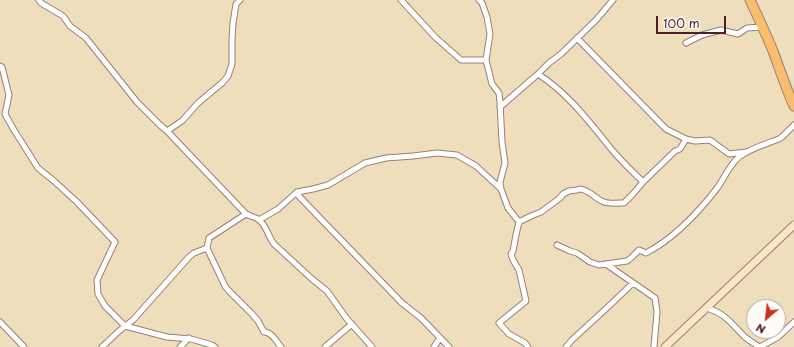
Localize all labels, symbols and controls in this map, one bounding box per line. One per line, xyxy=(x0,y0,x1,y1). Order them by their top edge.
scale bar xyxy=(658,8,728,34)
text: 100 m xyxy=(663,14,700,32)
north arrow xyxy=(746,299,786,339)
text: N xyxy=(753,320,768,339)

